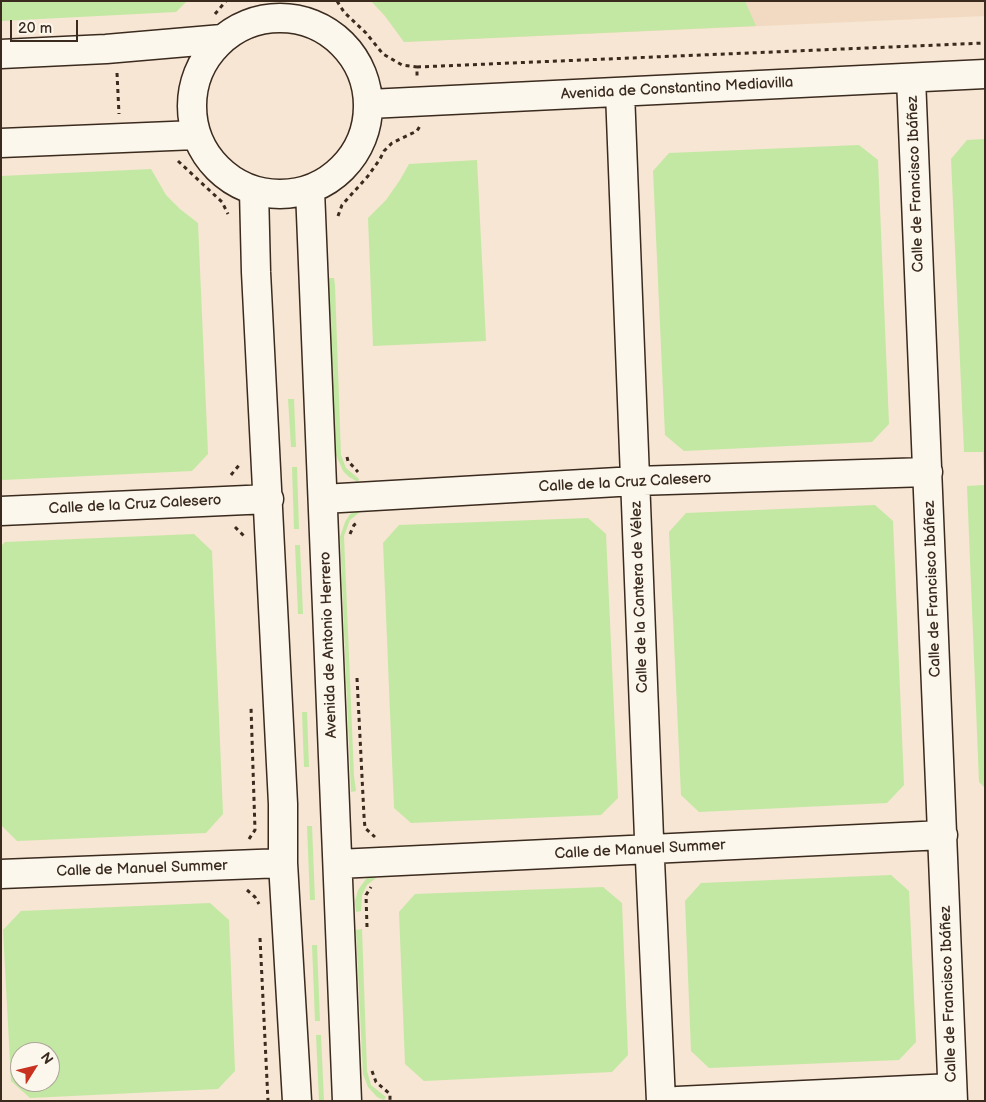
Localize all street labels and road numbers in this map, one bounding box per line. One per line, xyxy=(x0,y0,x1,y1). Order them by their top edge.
street label: Avenida de Constantino Mediavilla xyxy=(560,74,794,104)
street label: Calle de Francisco Ibáñez xyxy=(904,95,928,273)
street label: Calle de la Cruz Calesero xyxy=(538,469,712,497)
street label: Calle de la Cruz Calesero xyxy=(48,491,222,519)
street label: Calle de Francisco Ibáñez xyxy=(921,500,945,678)
street label: Calle de la Cantera de Vélez xyxy=(628,501,652,693)
street label: Avenida de Antonio Herrero xyxy=(317,551,341,739)
street label: Calle de Manuel Summer xyxy=(554,837,726,863)
street label: Calle de Manuel Summer xyxy=(56,857,228,881)
street label: Calle de Francisco Ibáñez xyxy=(937,905,961,1083)

